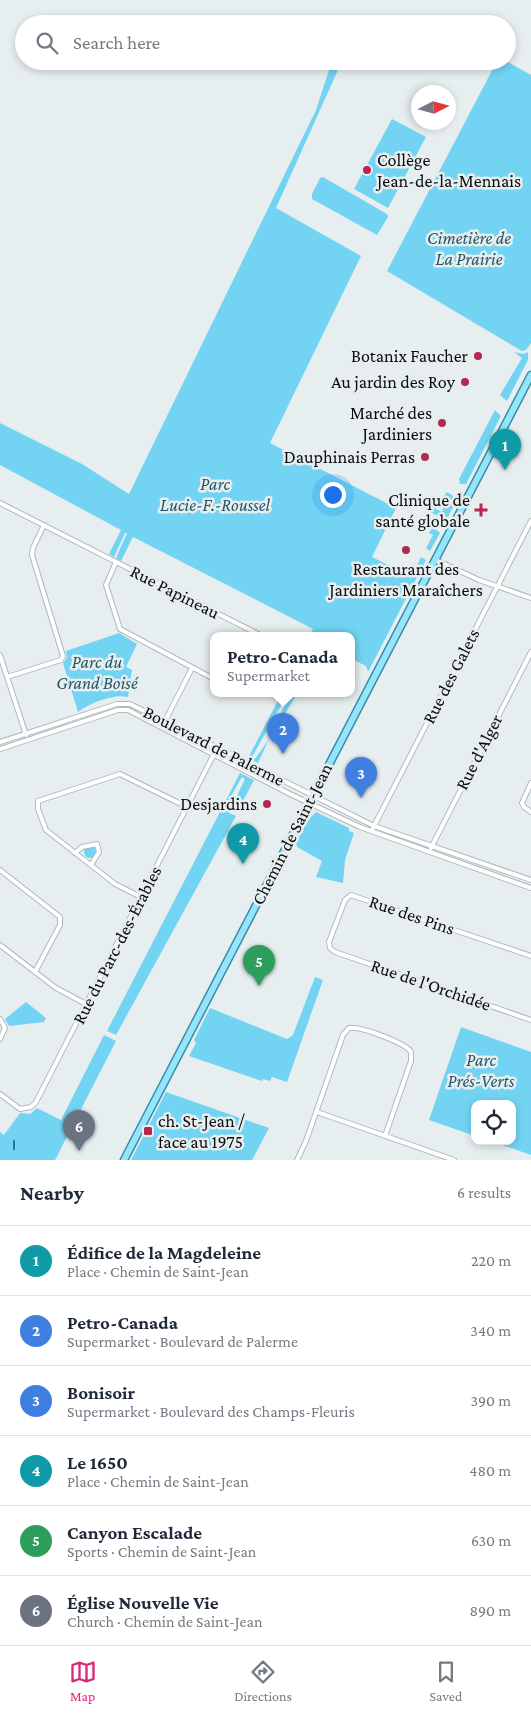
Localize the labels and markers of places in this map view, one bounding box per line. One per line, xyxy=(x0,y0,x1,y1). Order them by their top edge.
place label: Collège Jean-de-la-Mennais xyxy=(375,150,521,191)
marker: Collège Jean-de-la-Mennais xyxy=(361,164,373,176)
place label: Botanix Faucher xyxy=(351,346,469,366)
marker: Botanix Faucher xyxy=(472,350,484,362)
place label: Au jardin des Roy xyxy=(331,372,456,393)
marker: Au jardin des Roy xyxy=(459,376,471,388)
place label: Marché des Jardiniers xyxy=(350,403,432,444)
marker: Marché des Jardiniers xyxy=(436,417,448,429)
pin: 1 xyxy=(489,429,521,470)
place label: Dauphinais Perras xyxy=(284,447,415,467)
marker: Dauphinais Perras xyxy=(419,451,431,463)
place label: Clinique de santé globale xyxy=(375,490,470,531)
marker: Clinique de santé globale xyxy=(474,503,488,517)
marker: Restaurant des Jardiniers Maraîchers xyxy=(400,544,412,556)
place label: Restaurant des Jardiniers Maraîchers xyxy=(327,559,483,600)
pin: 2 xyxy=(267,713,299,754)
pin: 3 xyxy=(345,757,377,798)
place label: Desjardins xyxy=(180,794,257,815)
marker: Desjardins xyxy=(261,798,273,810)
pin: 4 xyxy=(227,823,259,864)
pin: 5 xyxy=(243,945,275,986)
pin: 6 xyxy=(63,1110,95,1151)
place label: ch. St-Jean / face au 1975 xyxy=(158,1111,245,1152)
marker: ch. St-Jean / face au 1975 xyxy=(142,1125,154,1137)

